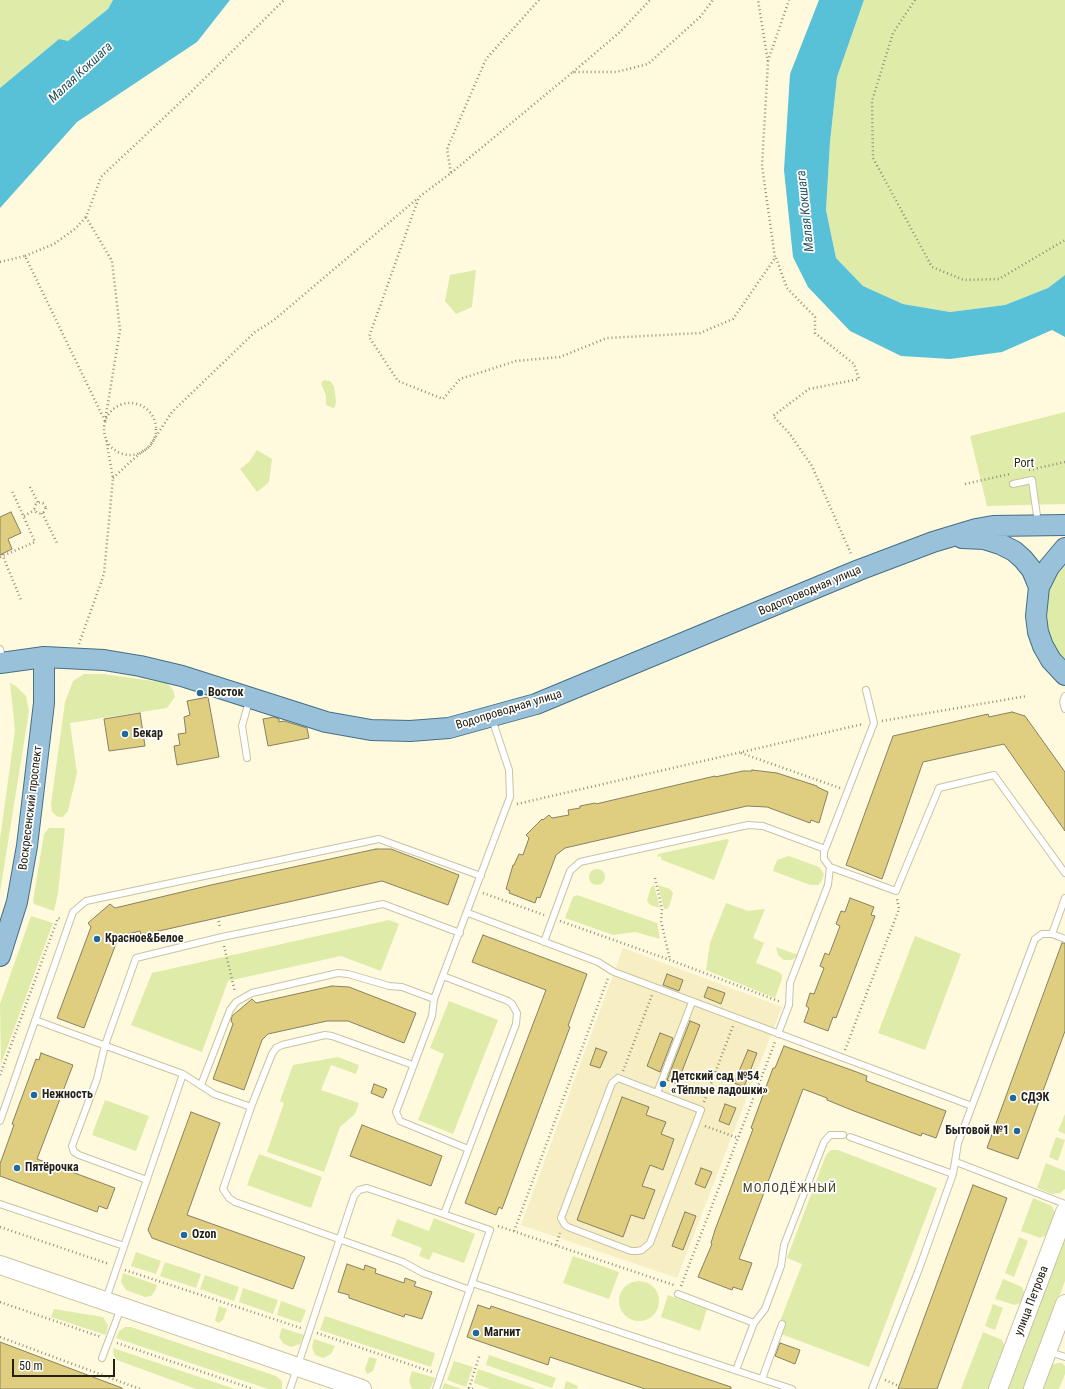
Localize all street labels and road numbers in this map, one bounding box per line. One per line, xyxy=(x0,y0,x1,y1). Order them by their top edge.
street label: Водопроводная улица xyxy=(756,563,864,619)
street label: Водопроводная улица xyxy=(454,687,564,733)
street label: Воскресенский проспект xyxy=(16,745,46,871)
street label: улица Петрова xyxy=(1012,1264,1052,1338)

